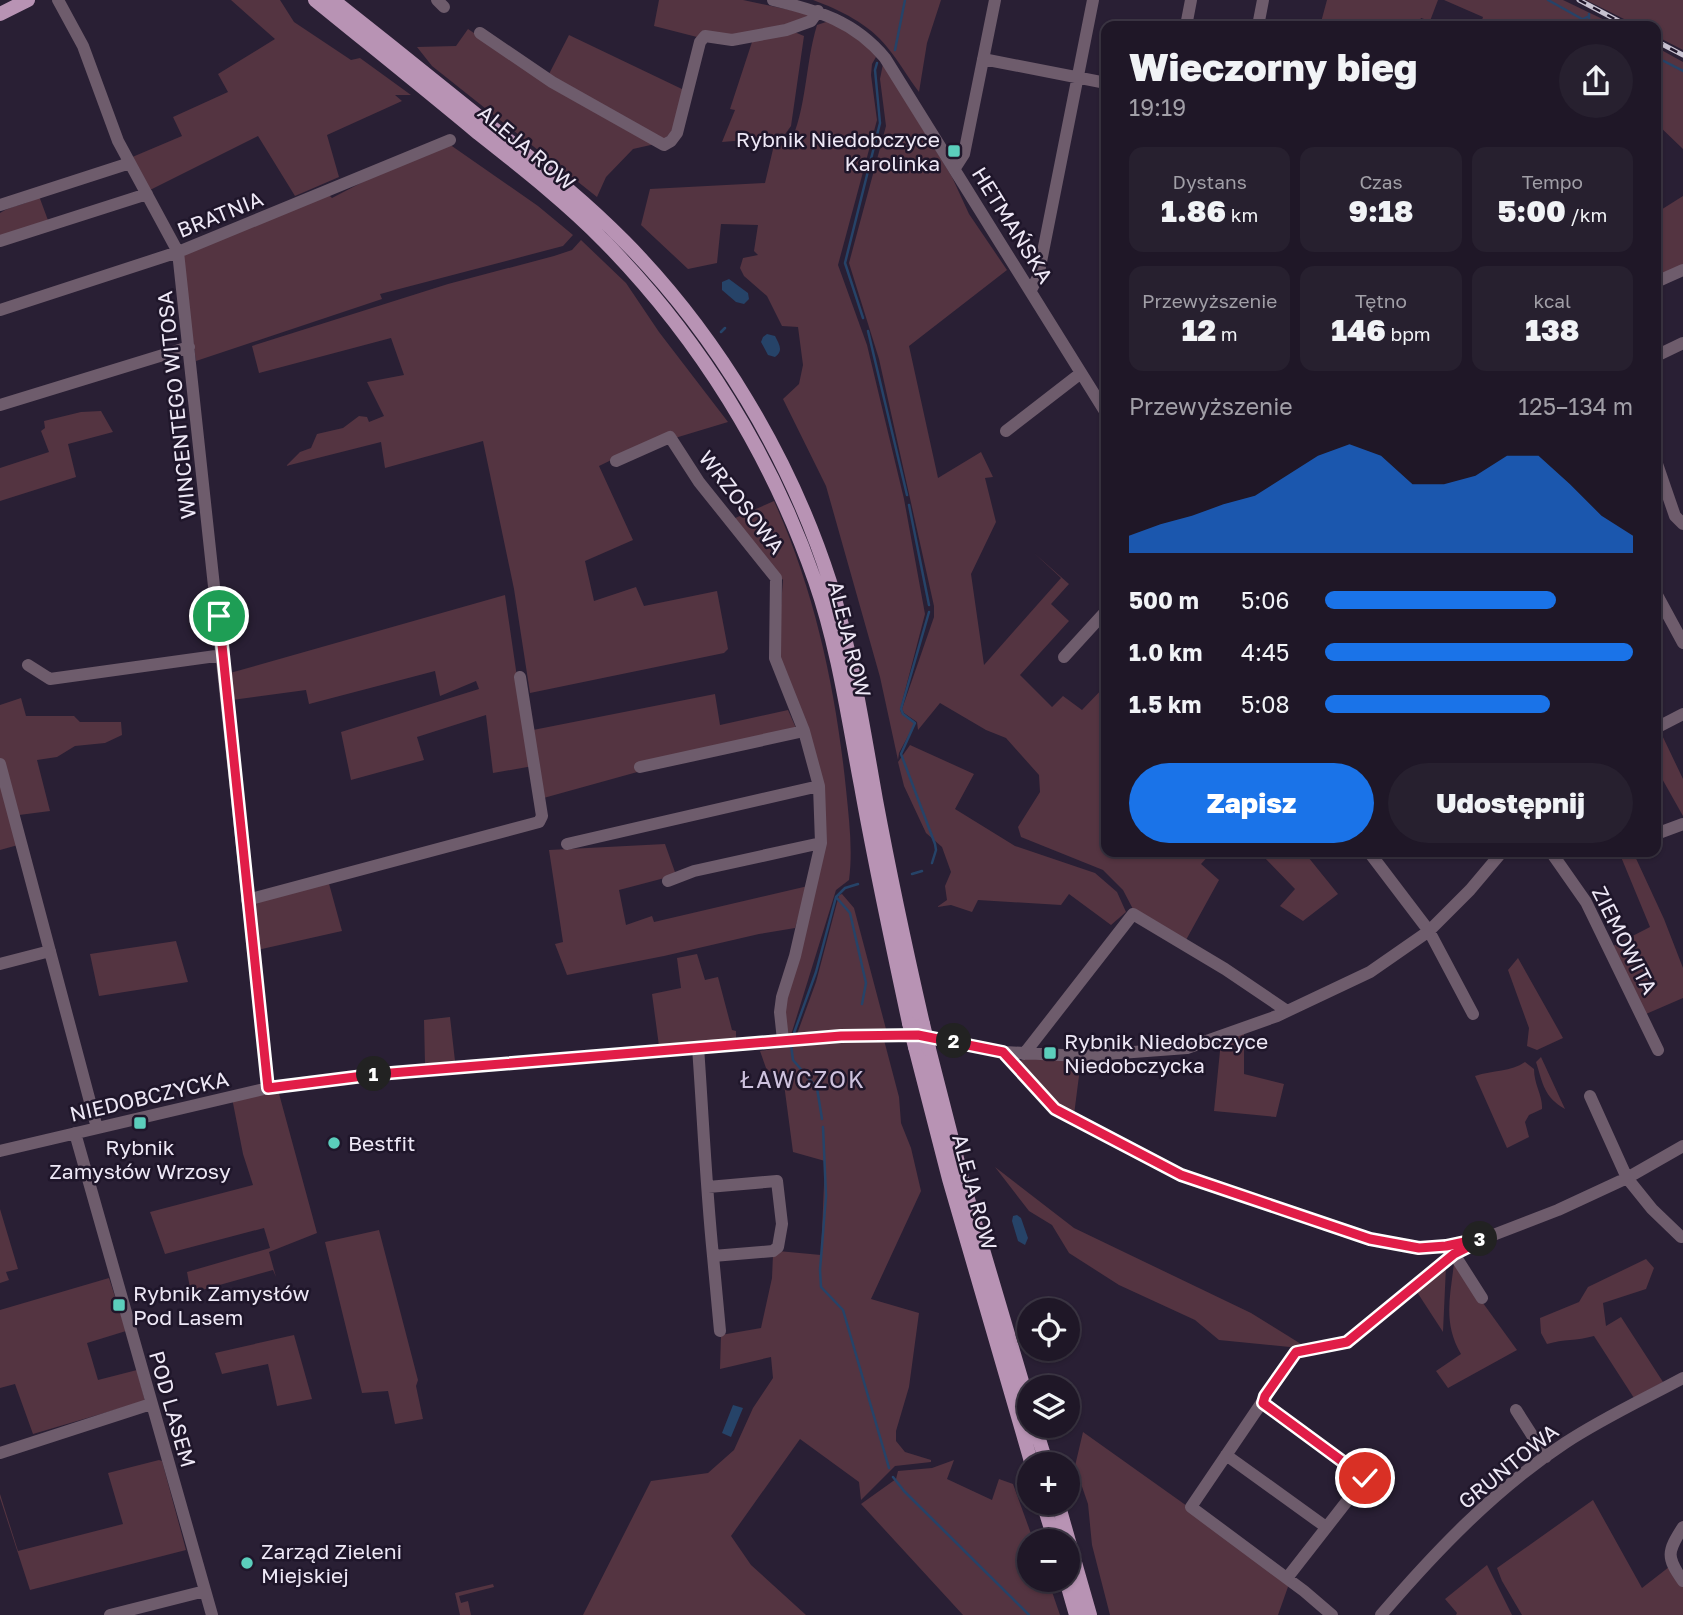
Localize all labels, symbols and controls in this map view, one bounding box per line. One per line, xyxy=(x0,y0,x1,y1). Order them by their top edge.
text: Wieczorny bieg xyxy=(1129,44,1417,89)
button: share xyxy=(1559,44,1633,118)
text: 19:19 xyxy=(1129,93,1186,121)
street label: ALEJA ROW xyxy=(473,99,581,195)
place label: Rybnik Niedobczyce Karolinka xyxy=(736,126,940,176)
marker: Rybnik Niedobczyce Karolinka xyxy=(946,143,962,159)
street label: HETMAŃSKA xyxy=(967,162,1059,288)
text: Dystans xyxy=(1173,170,1247,193)
text: Czas xyxy=(1359,170,1403,193)
text: Tempo xyxy=(1522,170,1583,193)
street label: BRATNIA xyxy=(173,185,267,243)
text: 1.86 xyxy=(1161,193,1226,229)
text: 9:18 xyxy=(1349,193,1413,229)
text: 5:00 xyxy=(1497,193,1566,229)
text: km xyxy=(1226,203,1258,226)
text: /km xyxy=(1566,203,1607,226)
text: Przewyższenie xyxy=(1142,289,1277,312)
text: Tętno xyxy=(1355,289,1407,312)
text: kcal xyxy=(1534,289,1571,312)
street label: WINCENTEGO WITOSA xyxy=(151,290,201,520)
text: 12 xyxy=(1182,312,1216,348)
text: 146 xyxy=(1331,312,1386,348)
text: 138 xyxy=(1525,312,1580,348)
text: m xyxy=(1216,322,1238,345)
text: bpm xyxy=(1386,322,1431,345)
text: Przewyższenie xyxy=(1129,392,1293,420)
text: 125–134 m xyxy=(1518,392,1633,420)
street label: WRZOSOWA xyxy=(694,445,790,559)
street label: ALEJA ROW xyxy=(823,578,877,700)
pin xyxy=(189,586,249,646)
text: 500 m xyxy=(1129,586,1199,614)
text: 5:06 xyxy=(1241,586,1289,614)
icon: arrive xyxy=(200,597,238,635)
text: 1.0 km xyxy=(1129,638,1202,666)
text: 4:45 xyxy=(1241,638,1289,666)
text: 1.5 km xyxy=(1129,690,1201,718)
text: 5:08 xyxy=(1241,690,1290,718)
button: Zapisz xyxy=(1129,763,1374,843)
button: Udostępnij xyxy=(1388,763,1633,843)
street label: ZIEMOWITA xyxy=(1587,882,1663,998)
pin: 2 xyxy=(936,1024,972,1058)
place label: Rybnik Niedobczyce Niedobczycka xyxy=(1064,1028,1268,1078)
text: 2 xyxy=(948,1029,959,1052)
marker: Rybnik Niedobczyce Niedobczycka xyxy=(1042,1045,1058,1061)
pin: 1 xyxy=(356,1056,392,1092)
text: 1 xyxy=(369,1062,378,1085)
street label: NIEDOBCZYCKA xyxy=(67,1065,231,1127)
district label: ŁAWCZOK xyxy=(740,1065,866,1093)
marker: Rybnik Zamysłów Wrzosy xyxy=(132,1115,148,1131)
place label: Bestfit xyxy=(348,1130,415,1156)
street label: ALEJA ROW xyxy=(947,1131,1003,1253)
place label: Rybnik Zamysłów Wrzosy xyxy=(49,1134,231,1184)
marker: Bestfit xyxy=(326,1135,342,1151)
pin: 3 xyxy=(1462,1222,1498,1256)
text: 3 xyxy=(1474,1227,1485,1250)
place label: Rybnik Zamysłów Pod Lasem xyxy=(133,1280,309,1330)
marker: Rybnik Zamysłów Pod Lasem xyxy=(111,1297,127,1313)
map controls xyxy=(1017,1298,1080,1592)
button: locate xyxy=(1017,1298,1080,1361)
street label: POD LASEM xyxy=(144,1348,202,1470)
button: layers xyxy=(1017,1375,1080,1438)
street label: GRUNTOWA xyxy=(1453,1418,1563,1514)
pin xyxy=(1335,1448,1395,1508)
button: + xyxy=(1017,1452,1080,1515)
icon: check xyxy=(1346,1459,1384,1497)
button: − xyxy=(1017,1529,1080,1592)
place label: Zarząd Zieleni Miejskiej xyxy=(261,1538,402,1588)
marker: Zarząd Zieleni Miejskiej xyxy=(239,1555,255,1571)

